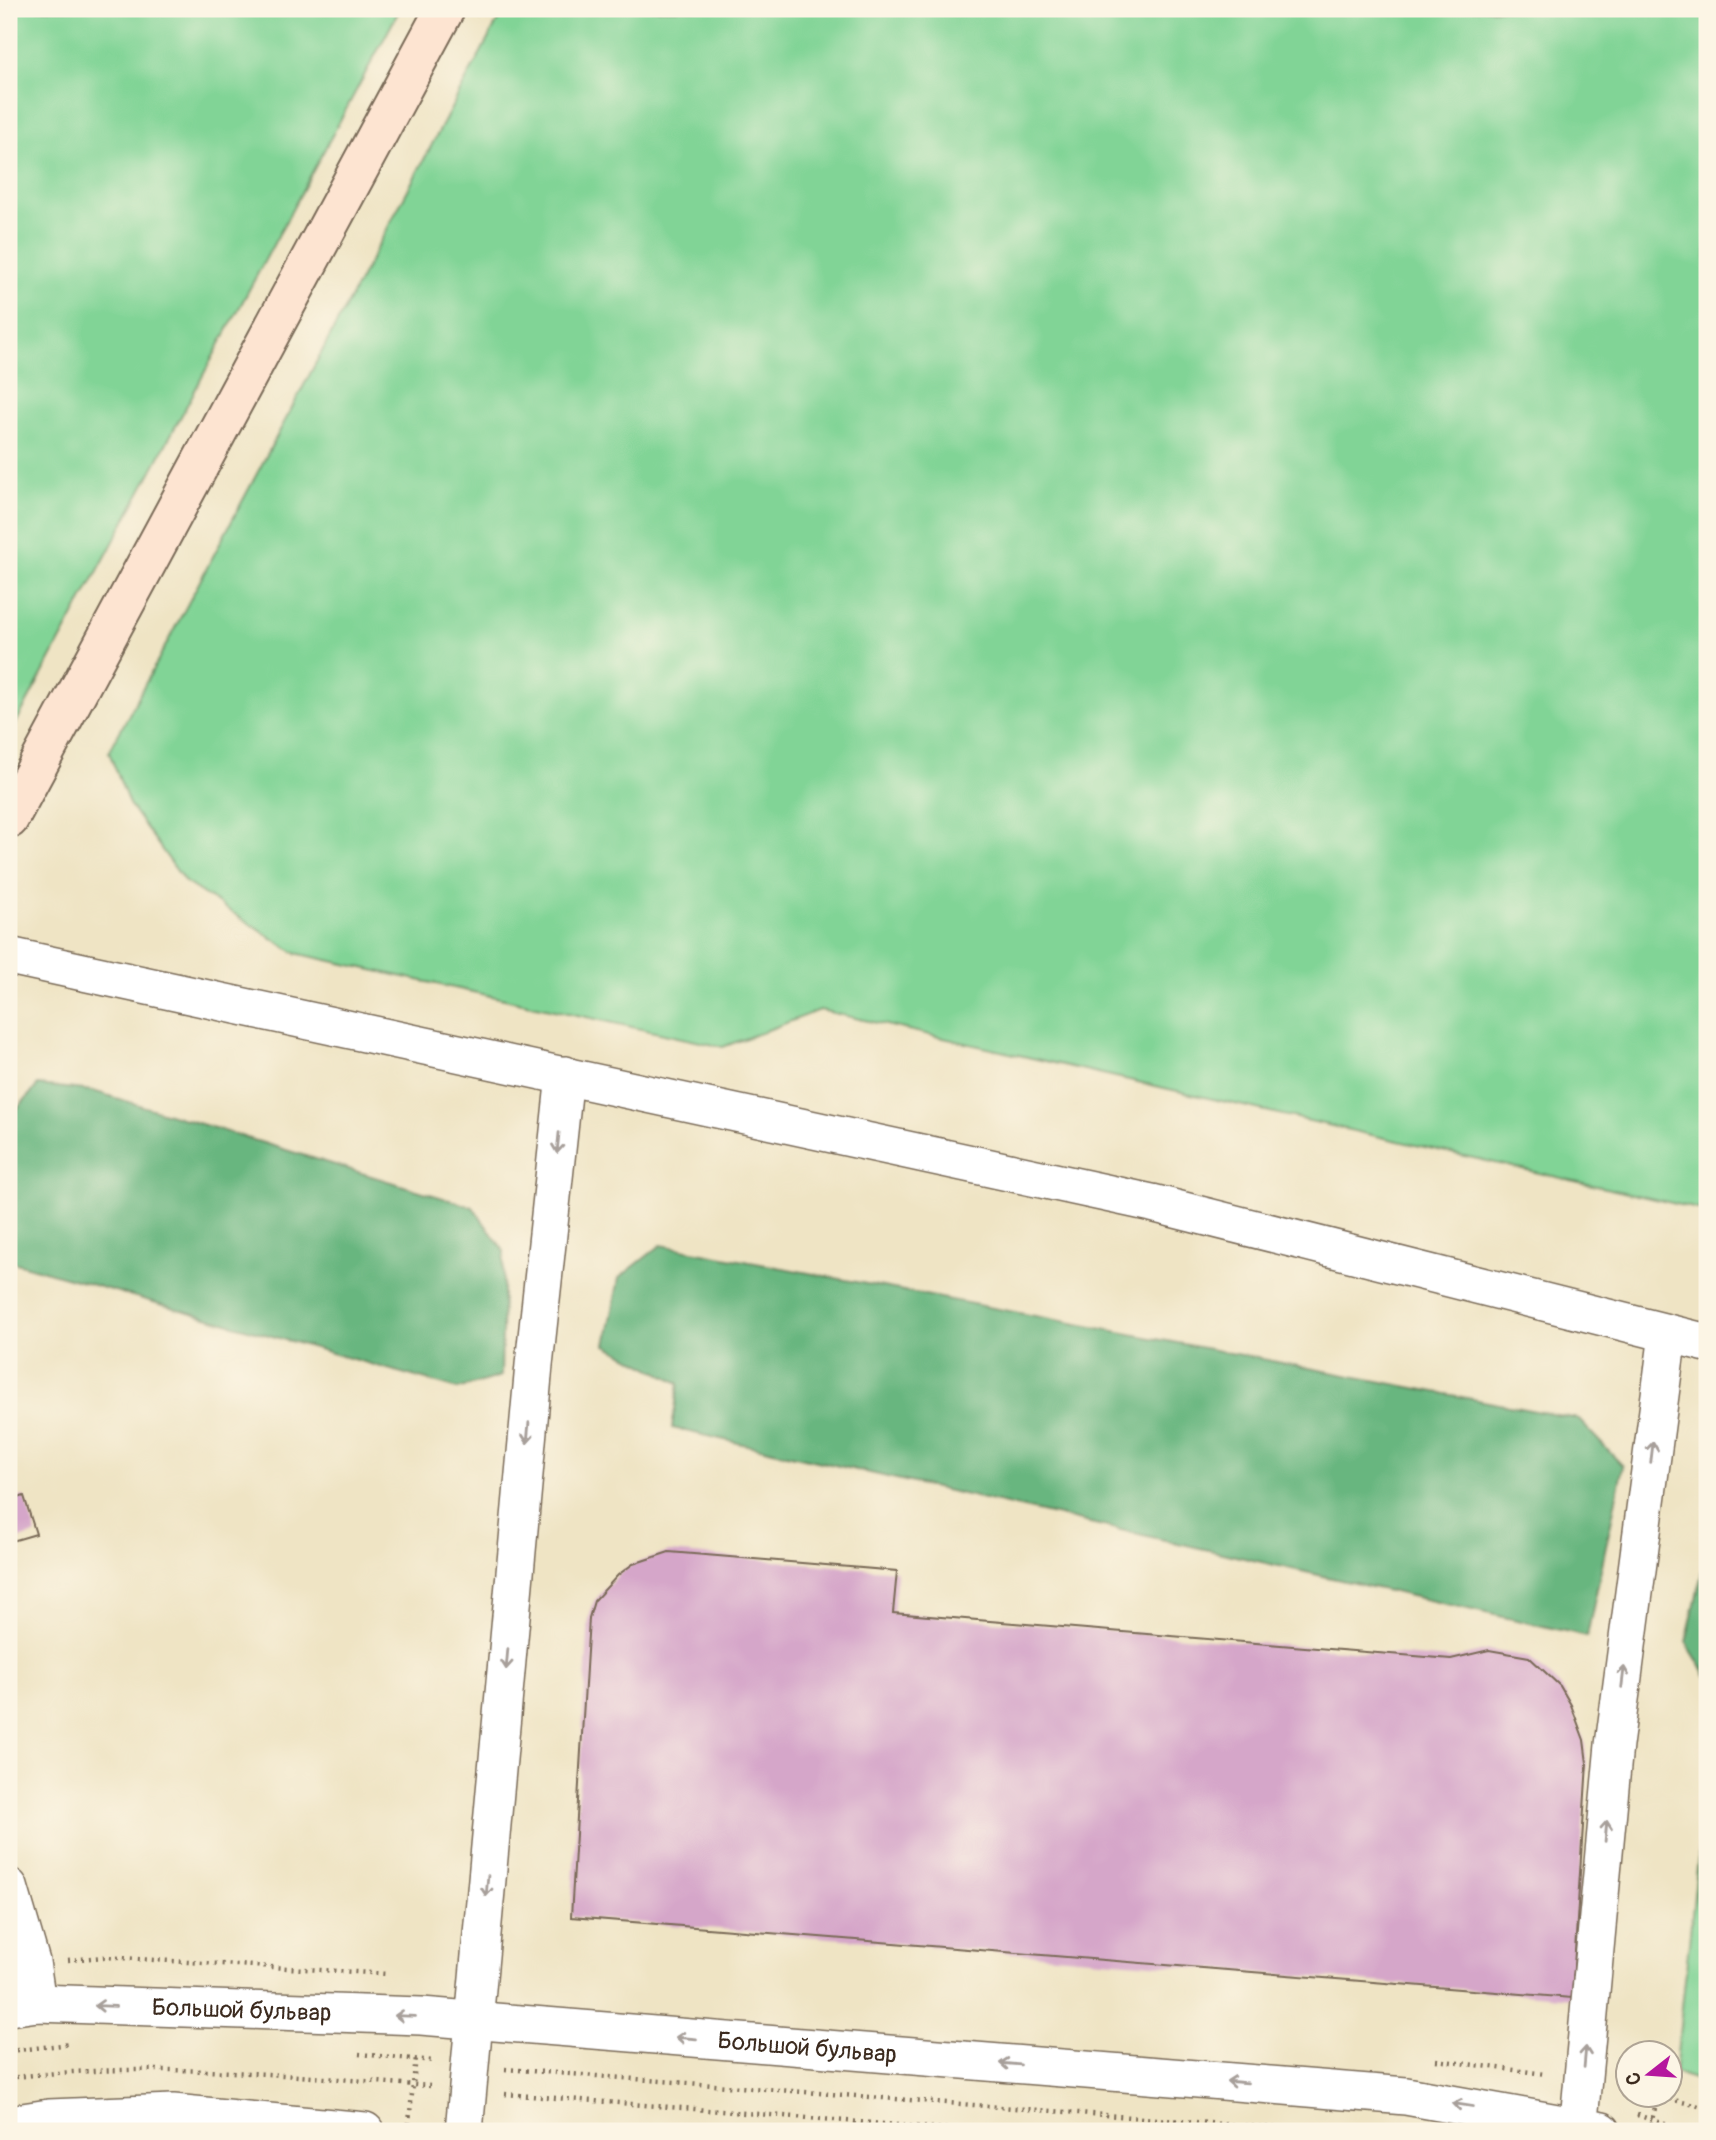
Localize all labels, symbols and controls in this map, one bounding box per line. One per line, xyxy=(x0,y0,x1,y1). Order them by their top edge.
one-way arrow xyxy=(551,1131,564,1154)
one-way arrow xyxy=(521,1421,534,1443)
one-way arrow xyxy=(1646,1441,1659,1464)
one-way arrow xyxy=(501,1647,514,1670)
one-way arrow xyxy=(1616,1667,1629,1689)
one-way arrow xyxy=(1600,1820,1613,1842)
one-way arrow xyxy=(480,1874,493,1897)
street label: Большой бульвар xyxy=(151,1992,332,2027)
one-way arrow xyxy=(93,1999,116,2012)
one-way arrow xyxy=(394,2009,417,2022)
street label: Большой бульвар xyxy=(717,2026,898,2069)
one-way arrow xyxy=(675,2031,698,2044)
north arrow xyxy=(1614,2038,1684,2108)
one-way arrow xyxy=(1579,2046,1592,2069)
one-way arrow xyxy=(1000,2057,1022,2070)
text: С xyxy=(1620,2069,1647,2088)
one-way arrow xyxy=(1226,2075,1249,2088)
one-way arrow xyxy=(1452,2098,1475,2111)

